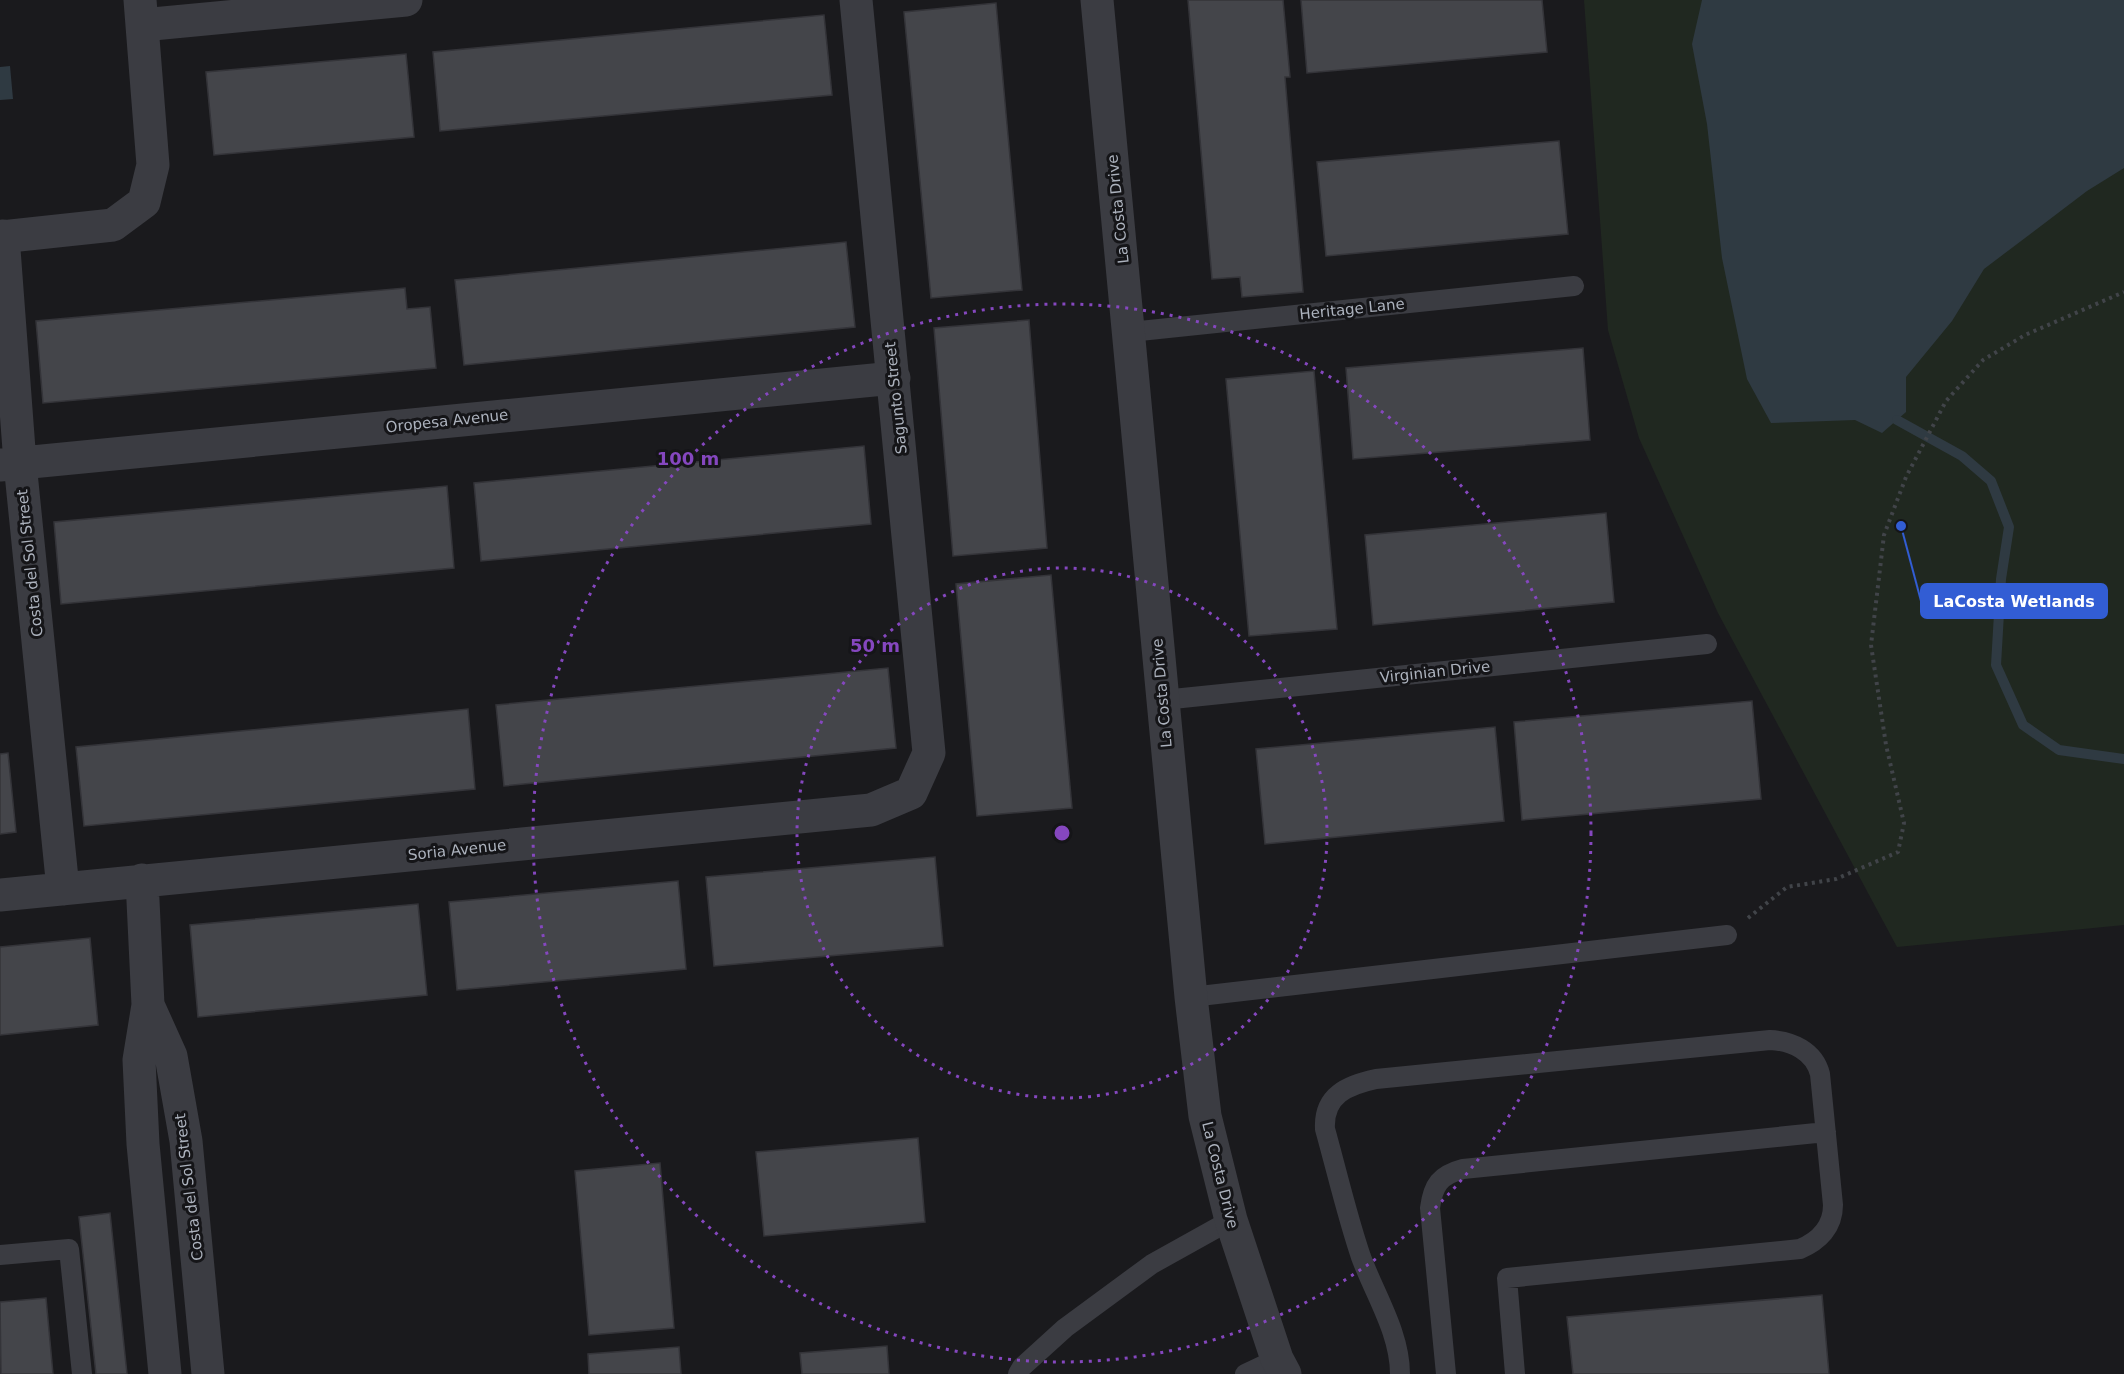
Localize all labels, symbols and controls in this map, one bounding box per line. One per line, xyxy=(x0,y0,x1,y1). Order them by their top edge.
street label: La Costa Drive xyxy=(1103,154,1133,264)
street label: Heritage Lane xyxy=(1298,295,1406,323)
street label: Sagunto Street xyxy=(881,341,911,455)
street label: Oropesa Avenue xyxy=(385,406,509,436)
text: 100 m xyxy=(657,448,719,469)
street label: Costa del Sol Street xyxy=(13,488,47,638)
callout: LaCosta Wetlands xyxy=(1921,584,2107,618)
text: LaCosta Wetlands xyxy=(1933,592,2095,611)
text: 50 m xyxy=(850,635,900,656)
street label: La Costa Drive xyxy=(1148,638,1176,748)
street label: Virginian Drive xyxy=(1379,657,1491,687)
centre of rings xyxy=(1052,823,1072,843)
street label: Soria Avenue xyxy=(407,836,507,864)
street label: Costa del Sol Street xyxy=(171,1112,207,1262)
street label: La Costa Drive xyxy=(1198,1120,1242,1230)

